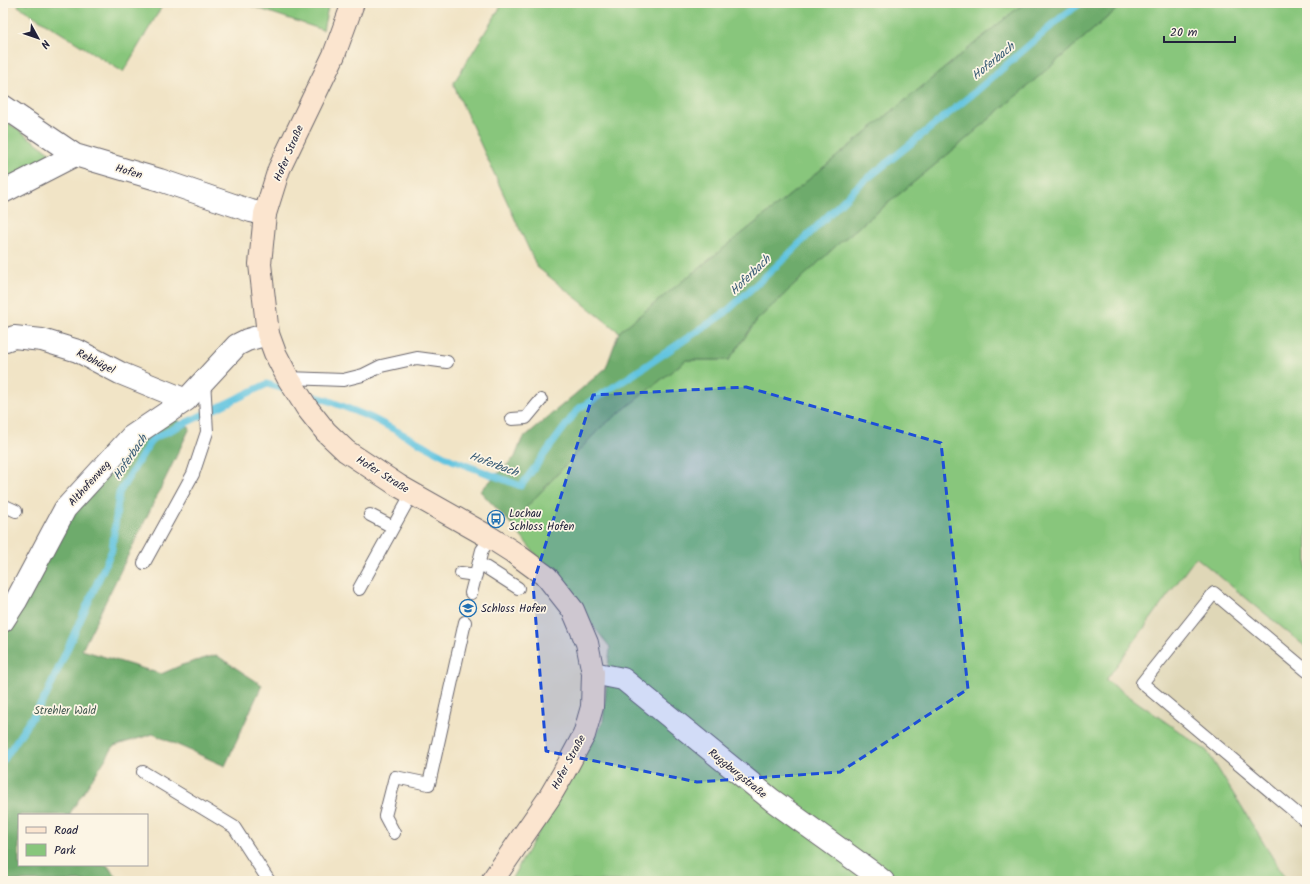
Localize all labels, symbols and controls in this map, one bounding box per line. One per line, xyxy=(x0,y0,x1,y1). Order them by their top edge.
north arrow xyxy=(18,18,58,58)
scale bar xyxy=(1164,18,1235,44)
text: 20 m xyxy=(1170,23,1198,42)
text: N xyxy=(36,35,54,52)
water label: Hoferbach xyxy=(967,37,1020,85)
street label: Hofer Straße xyxy=(269,122,309,184)
street label: Hofen xyxy=(113,160,144,184)
water label: Hoferbach xyxy=(725,250,776,300)
street label: Rebhügel xyxy=(73,345,118,379)
water label: Hoferbach xyxy=(108,430,153,484)
water label: Hoferbach xyxy=(467,447,523,483)
street label: Hofer Straße xyxy=(352,451,413,498)
street label: Althofenweg xyxy=(64,456,116,511)
place label: Lochau Schloss Hofen xyxy=(509,505,575,536)
bus stop icon: Lochau Schloss Hofen xyxy=(486,509,506,529)
school or university icon: Schloss Hofen xyxy=(458,598,478,618)
place label: Schloss Hofen xyxy=(481,600,547,618)
park label: Strehler Wald xyxy=(34,702,97,720)
street label: Hofer Straße xyxy=(547,732,591,793)
street label: Ruggburgstraße xyxy=(704,744,771,803)
legend xyxy=(18,814,148,866)
text: Road xyxy=(54,821,79,840)
text: Park xyxy=(54,841,76,860)

